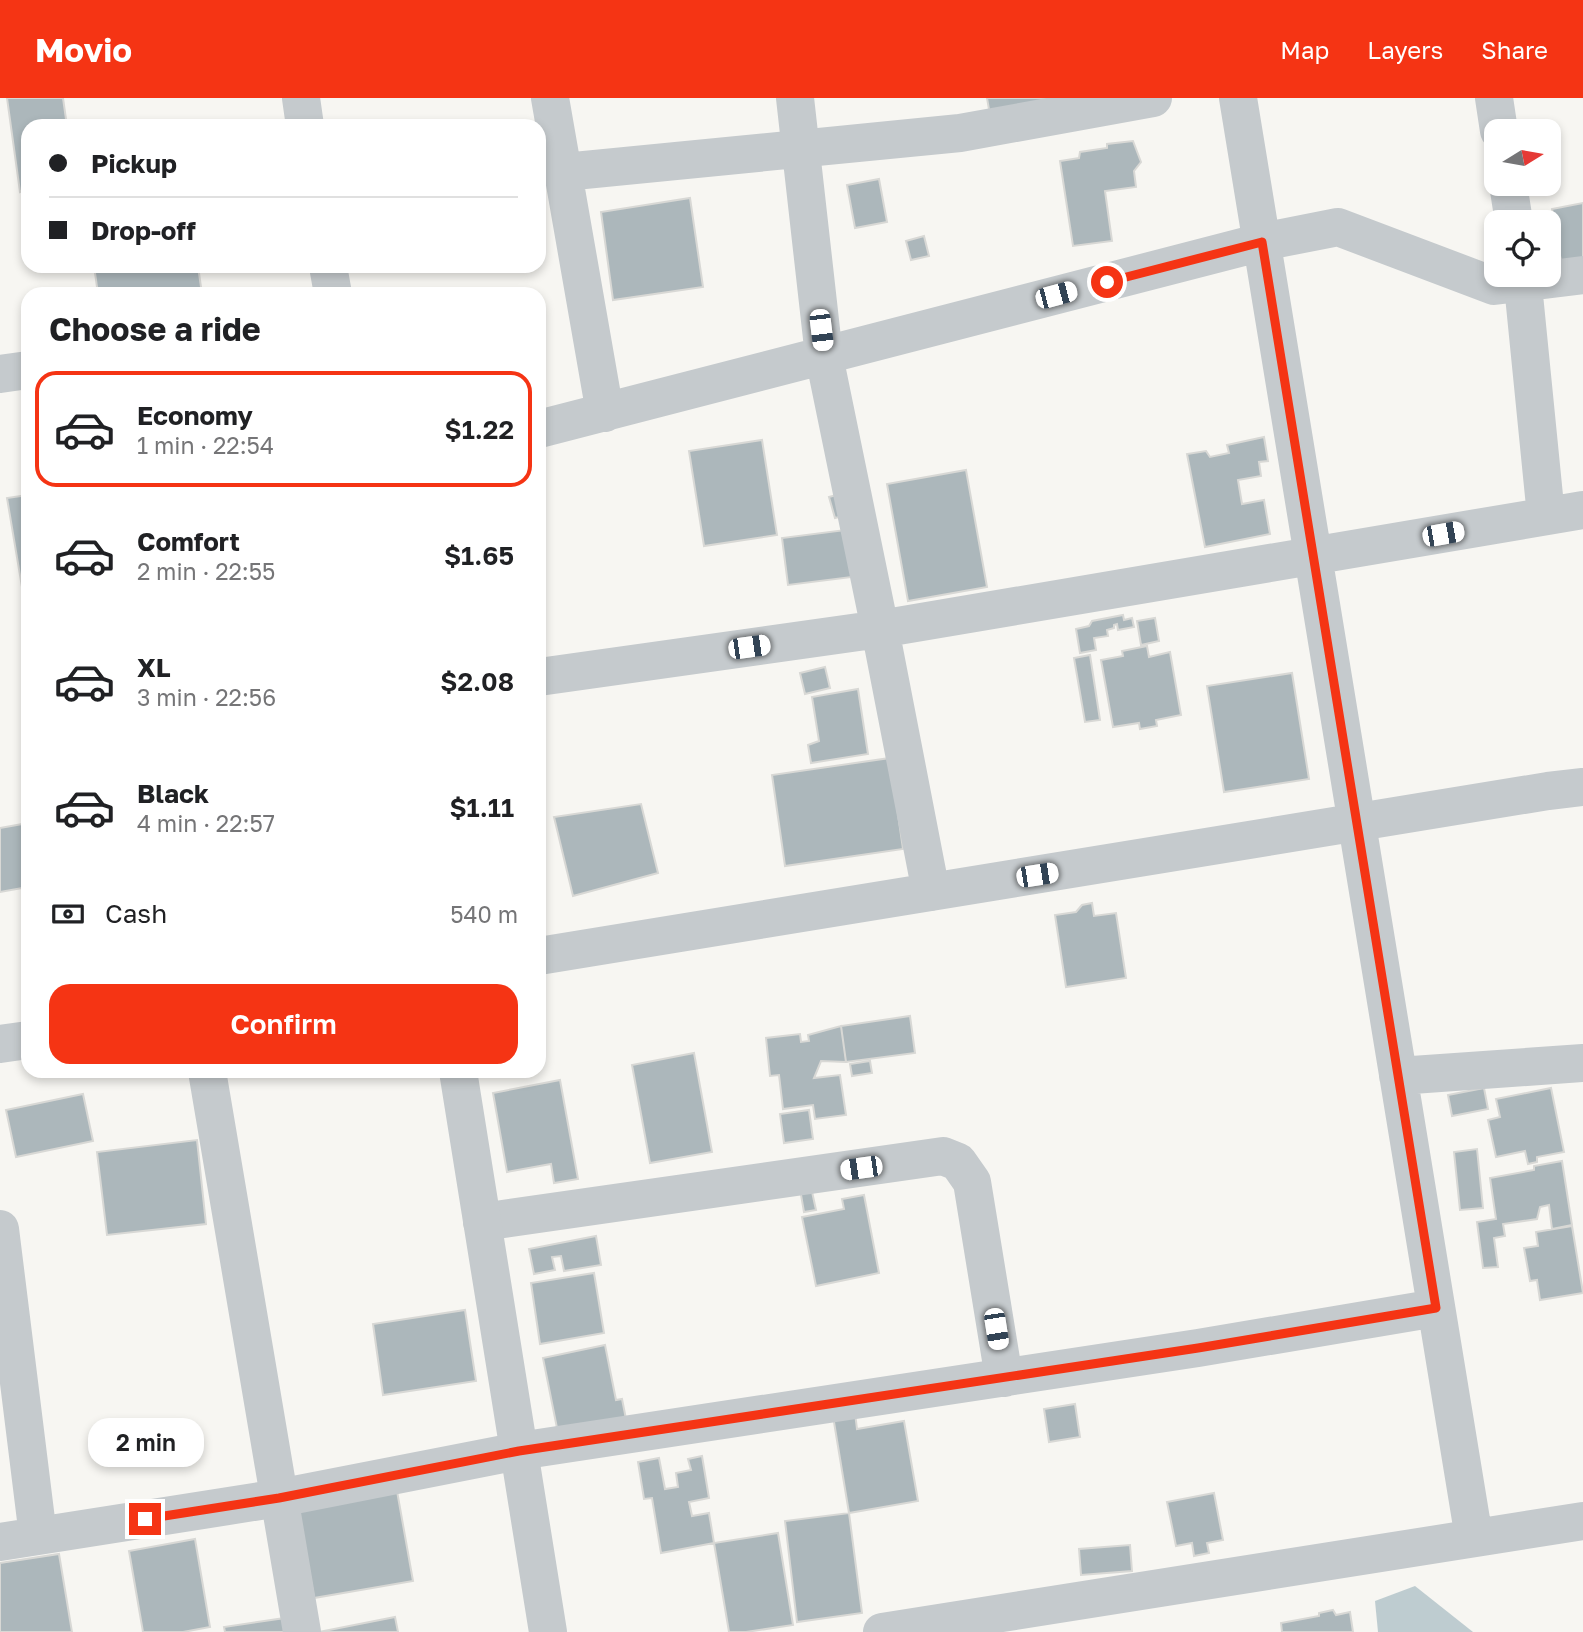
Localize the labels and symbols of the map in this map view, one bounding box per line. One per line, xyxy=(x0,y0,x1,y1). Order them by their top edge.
north arrow xyxy=(1484,119,1561,196)
route start xyxy=(1091,266,1123,298)
car xyxy=(1033,279,1080,311)
car xyxy=(809,308,834,352)
car xyxy=(1421,520,1466,548)
car xyxy=(727,634,772,660)
car xyxy=(1015,861,1060,889)
car xyxy=(839,1155,884,1181)
car xyxy=(983,1307,1010,1351)
callout: 2 min xyxy=(87,1418,203,1466)
route end xyxy=(129,1503,161,1535)

